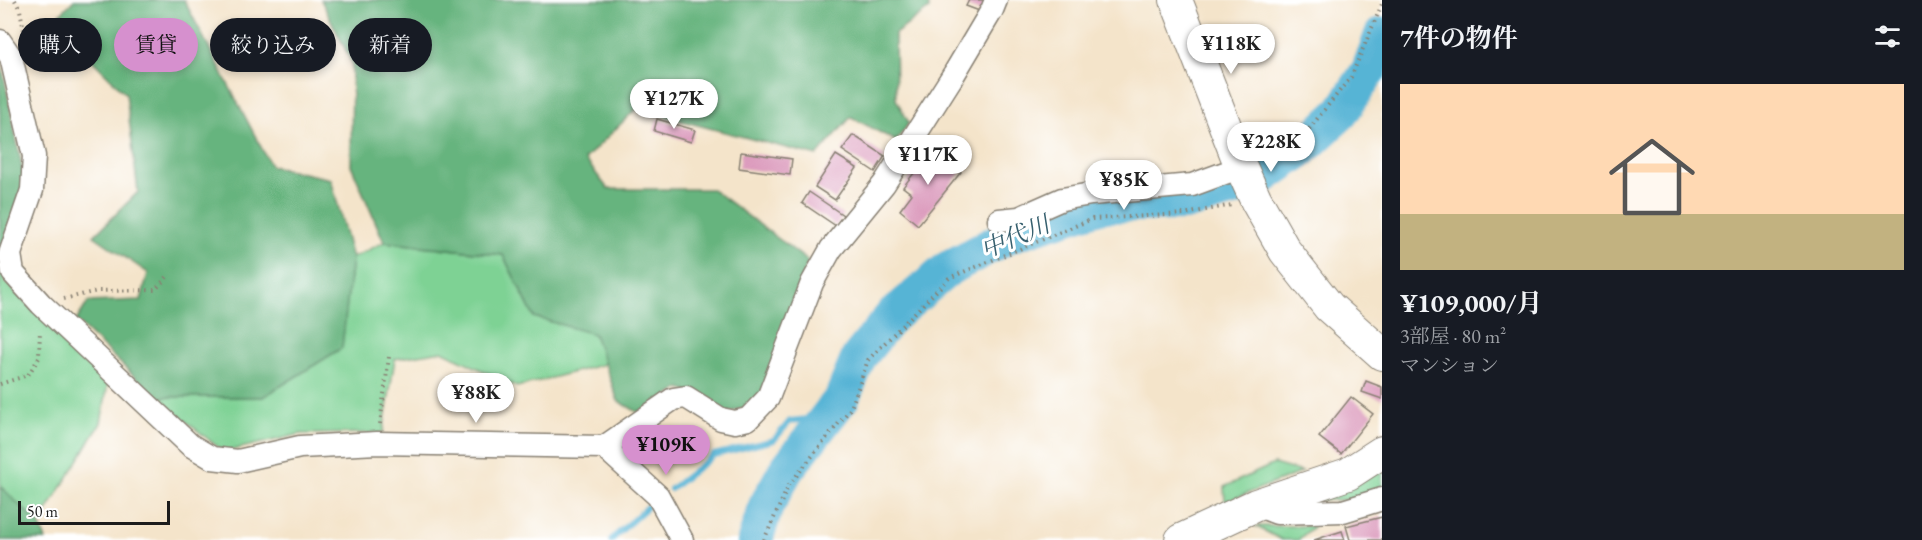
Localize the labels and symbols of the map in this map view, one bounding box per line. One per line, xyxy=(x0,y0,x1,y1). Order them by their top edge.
pin: ¥118K xyxy=(1189,24,1273,75)
pin: ¥127K xyxy=(632,79,716,130)
pin: ¥228K xyxy=(1229,122,1313,173)
pin: ¥117K xyxy=(886,135,970,186)
pin: ¥85K xyxy=(1088,160,1160,211)
water label: 中代川 xyxy=(976,207,1057,265)
pin: ¥88K xyxy=(440,373,512,424)
pin: ¥109K xyxy=(624,425,708,476)
scale bar xyxy=(18,498,170,526)

